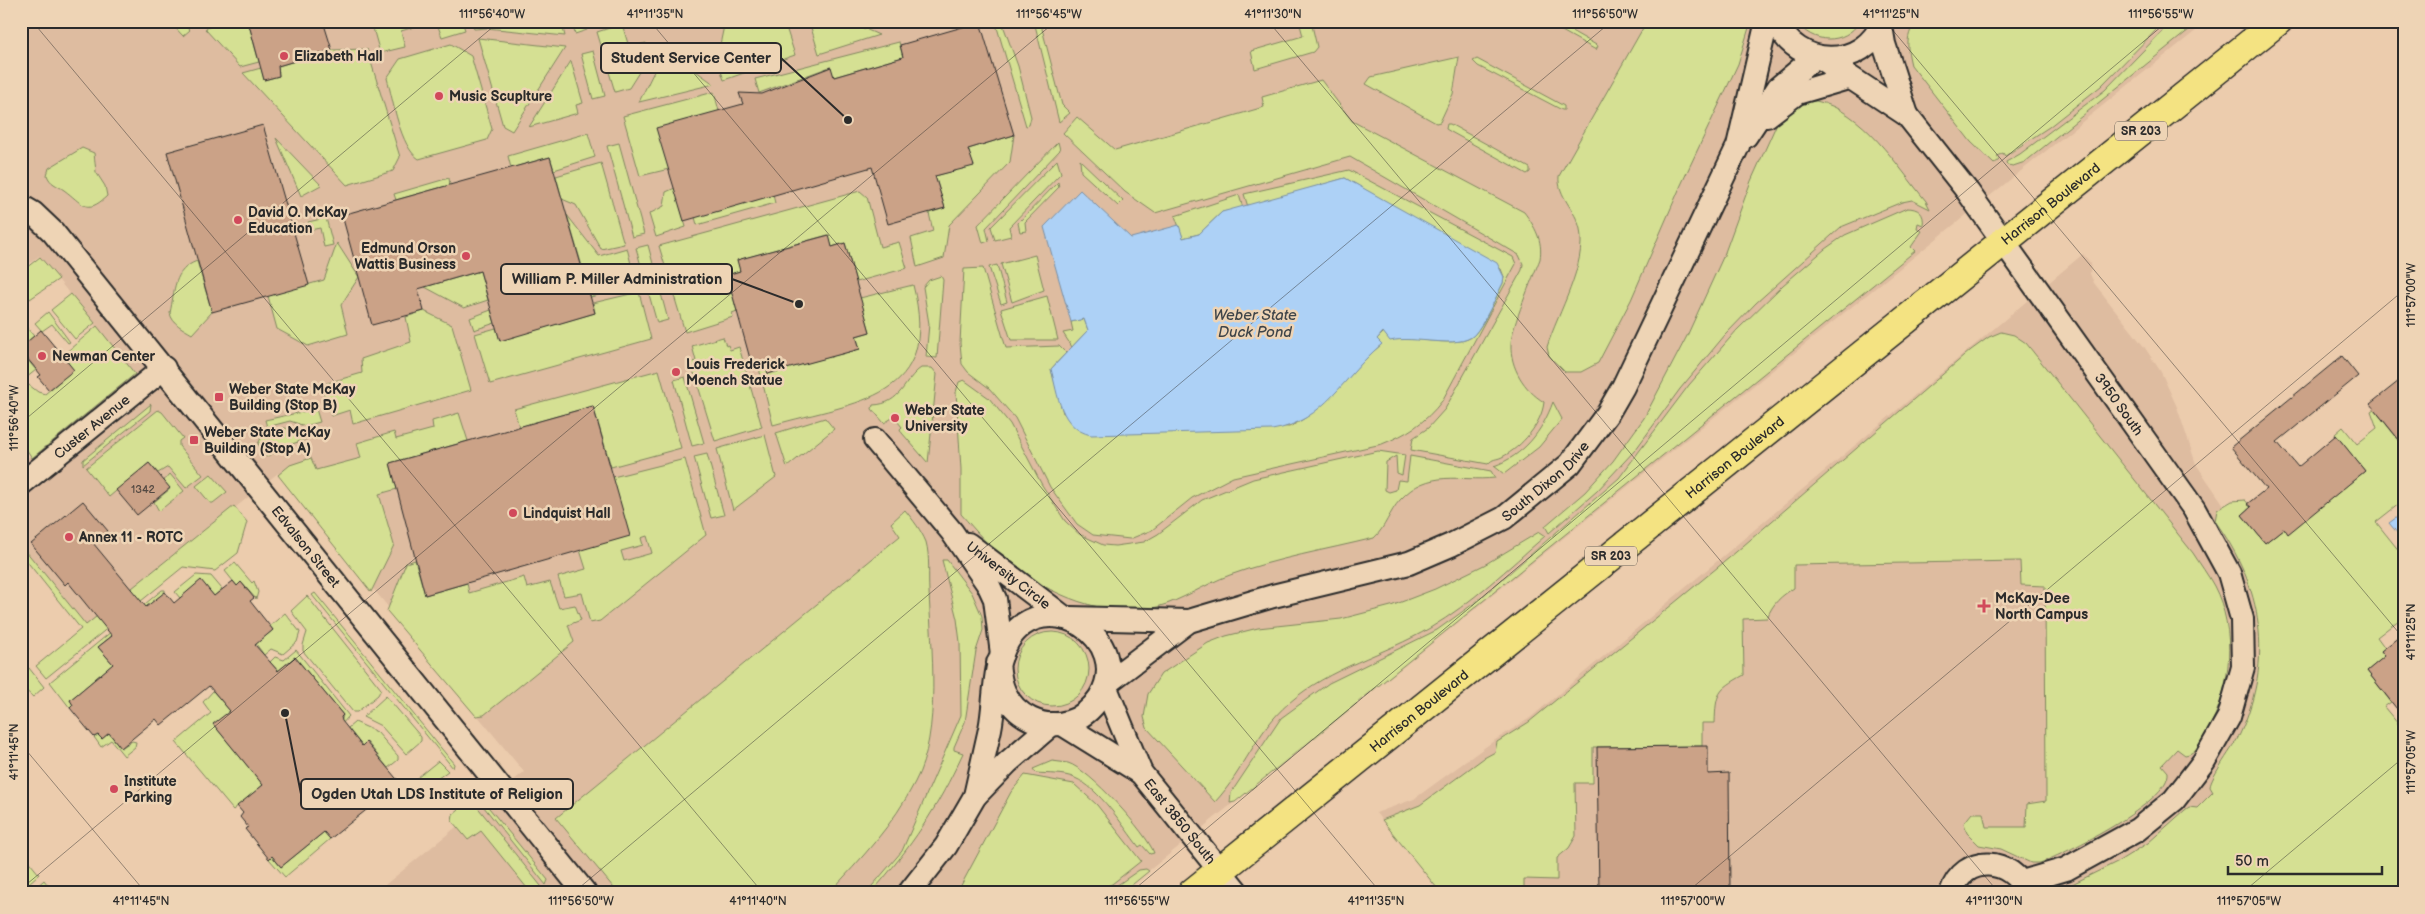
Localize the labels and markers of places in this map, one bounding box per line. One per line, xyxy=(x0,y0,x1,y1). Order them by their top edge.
callout: Student Service Center xyxy=(601,43,781,73)
place label: Elizabeth Hall xyxy=(294,48,382,65)
marker: Elizabeth Hall xyxy=(278,50,290,62)
place label: Music Scuplture xyxy=(449,88,552,105)
marker: Music Scuplture xyxy=(433,90,445,102)
place label: David O. McKay Education xyxy=(248,204,348,237)
marker: David O. McKay Education xyxy=(232,214,244,226)
place label: Edmund Orson Wattis Business xyxy=(355,240,456,273)
marker: Edmund Orson Wattis Business xyxy=(460,250,472,262)
callout: William P. Miller Administration xyxy=(501,264,732,294)
place label: Newman Center xyxy=(52,348,156,365)
marker: Newman Center xyxy=(36,350,48,362)
place label: Louis Frederick Moench Statue xyxy=(686,356,786,389)
marker: Louis Frederick Moench Statue xyxy=(670,366,682,378)
place label: Weber State McKay Building (Stop B) xyxy=(229,381,356,414)
marker: Weber State McKay Building (Stop B) xyxy=(213,391,225,403)
place label: Weber State University xyxy=(905,402,984,435)
marker: Weber State University xyxy=(889,412,901,424)
place label: Weber State McKay Building (Stop A) xyxy=(204,424,331,457)
marker: Weber State McKay Building (Stop A) xyxy=(188,434,200,446)
place label: Lindquist Hall xyxy=(523,505,611,522)
marker: Lindquist Hall xyxy=(507,507,519,519)
place label: Annex 11 - ROTC xyxy=(78,529,183,546)
marker: Annex 11 - ROTC xyxy=(63,531,75,543)
place label: McKay-Dee North Campus xyxy=(1995,590,2088,623)
marker: McKay-Dee North Campus xyxy=(1977,599,1991,613)
place label: Institute Parking xyxy=(124,773,177,806)
callout: Ogden Utah LDS Institute of Religion xyxy=(301,779,573,809)
marker: Institute Parking xyxy=(108,783,120,795)

